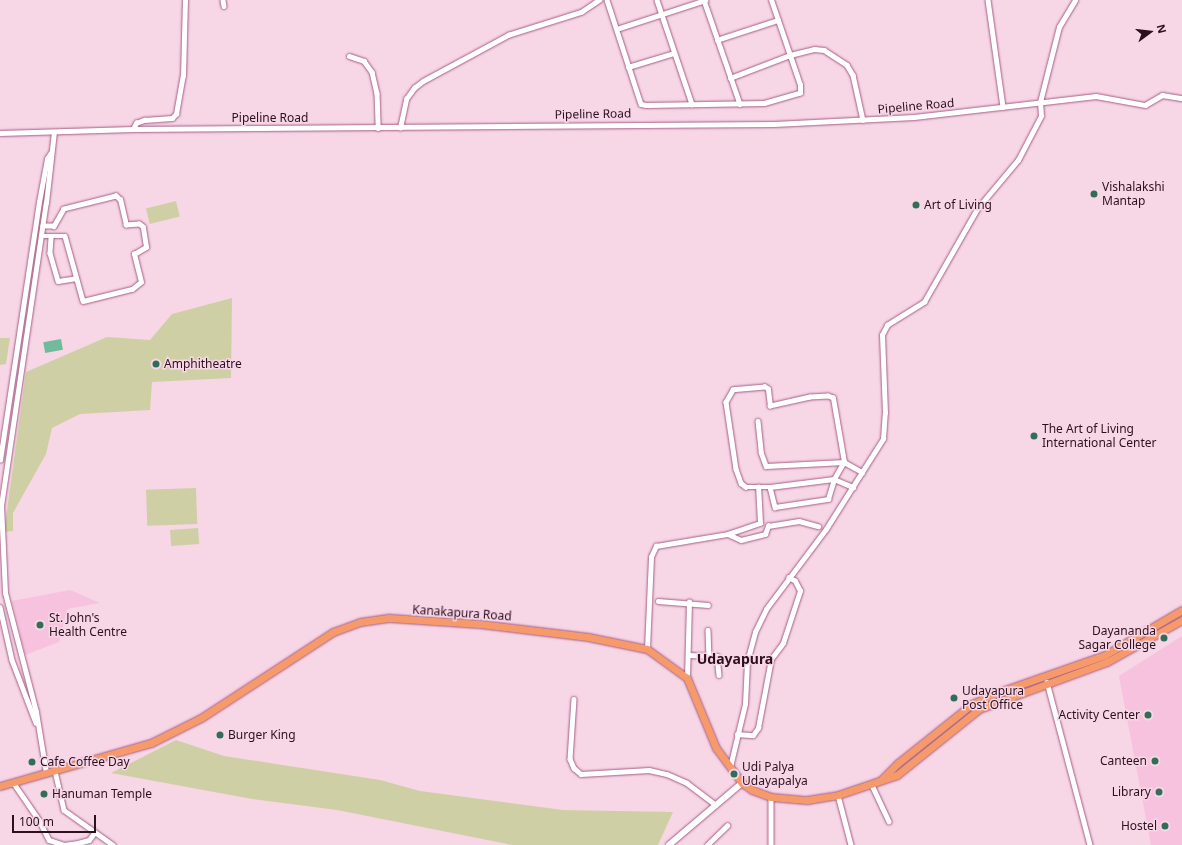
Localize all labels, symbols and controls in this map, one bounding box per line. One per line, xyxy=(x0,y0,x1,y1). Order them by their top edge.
north arrow xyxy=(1130,12,1170,52)
text: N xyxy=(1154,22,1170,35)
street label: Pipeline Road xyxy=(877,95,955,117)
street label: Pipeline Road xyxy=(554,106,632,122)
street label: Pipeline Road xyxy=(232,111,308,125)
place label: Vishalakshi Mantap xyxy=(1102,180,1165,208)
marker: Vishalakshi Mantap xyxy=(1089,189,1099,199)
place label: Art of Living xyxy=(924,198,992,212)
marker: Art of Living xyxy=(911,200,921,210)
place label: Amphitheatre xyxy=(164,357,242,371)
marker: Amphitheatre xyxy=(151,359,161,369)
place label: The Art of Living International Center xyxy=(1042,422,1157,450)
marker: The Art of Living International Center xyxy=(1029,431,1039,441)
street label: Kanakapura Road xyxy=(412,602,512,624)
place label: St. John's Health Centre xyxy=(49,611,127,639)
marker: St. John's Health Centre xyxy=(34,619,46,631)
place label: Dayananda Sagar College xyxy=(1079,624,1156,652)
marker: Dayananda Sagar College xyxy=(1159,633,1169,643)
district label: Udayapura xyxy=(697,651,773,667)
place label: Udayapura Post Office xyxy=(962,684,1024,712)
marker: Udayapura Post Office xyxy=(949,693,959,703)
place label: Activity Center xyxy=(1059,708,1140,722)
marker: Activity Center xyxy=(1143,710,1153,720)
place label: Burger King xyxy=(228,728,296,742)
marker: Burger King xyxy=(215,730,225,740)
place label: Canteen xyxy=(1100,754,1147,768)
place label: Cafe Coffee Day xyxy=(40,755,130,769)
marker: Canteen xyxy=(1150,756,1160,766)
marker: Cafe Coffee Day xyxy=(27,757,37,767)
place label: Udi Palya Udayapalya xyxy=(742,760,808,788)
marker: Udi Palya Udayapalya xyxy=(729,769,739,779)
place label: Library xyxy=(1112,785,1151,799)
place label: Hanuman Temple xyxy=(52,787,152,801)
marker: Library xyxy=(1154,787,1164,797)
marker: Hanuman Temple xyxy=(39,789,49,799)
scale bar xyxy=(14,807,98,833)
text: 100 m xyxy=(19,813,54,830)
place label: Hostel xyxy=(1121,819,1157,833)
marker: Hostel xyxy=(1160,821,1170,831)

